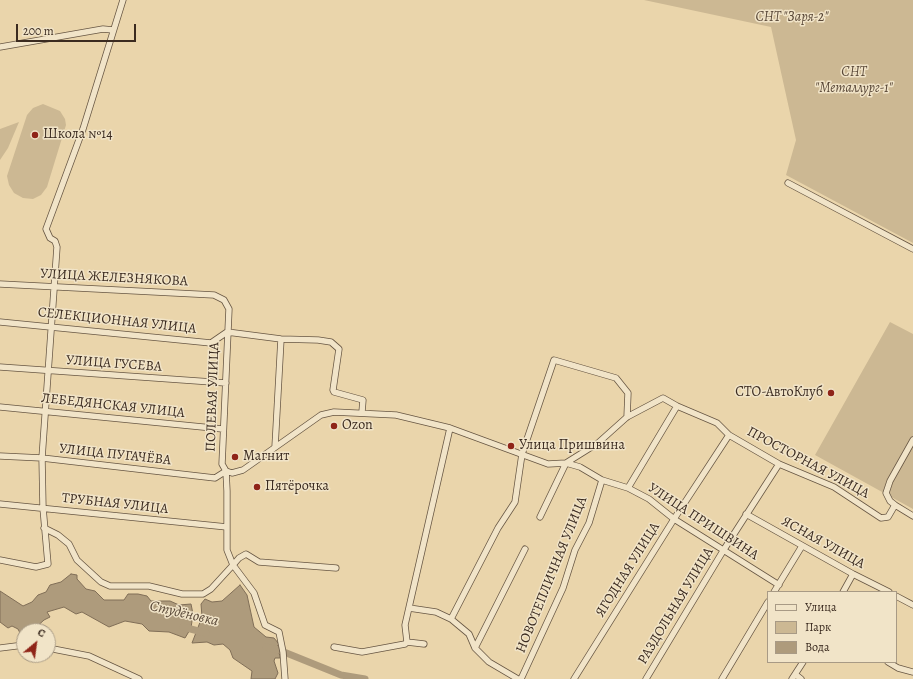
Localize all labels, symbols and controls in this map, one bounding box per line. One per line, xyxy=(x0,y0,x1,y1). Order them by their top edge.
park label: СНТ "Заря-2" xyxy=(755,10,829,26)
scale bar xyxy=(18,16,138,42)
text: 200 m xyxy=(23,23,54,39)
park label: СНТ "Металлург-1" xyxy=(815,65,893,98)
place label: Школа №14 xyxy=(43,127,112,143)
marker: Школа №14 xyxy=(30,130,40,140)
street label: УЛИЦА ЖЕЛЕЗНЯКОВА xyxy=(40,266,188,290)
street label: СЕЛЕКЦИОННАЯ УЛИЦА xyxy=(37,304,197,338)
street label: ПОЛЕВАЯ УЛИЦА xyxy=(203,342,223,452)
street label: УЛИЦА ГУСЕВА xyxy=(65,352,163,376)
place label: СТО-АвтоКлуб xyxy=(735,385,823,401)
marker: СТО-АвтоКлуб xyxy=(826,388,836,398)
street label: ЛЕБЕДЯНСКАЯ УЛИЦА xyxy=(40,390,186,422)
place label: Ozon xyxy=(342,418,373,434)
marker: Ozon xyxy=(329,421,339,431)
street label: ПРОСТОРНАЯ УЛИЦА xyxy=(744,424,872,502)
place label: Улица Пришвина xyxy=(519,438,625,454)
street label: УЛИЦА ПУГАЧЁВА xyxy=(58,441,172,469)
marker: Улица Пришвина xyxy=(506,441,516,451)
place label: Магнит xyxy=(243,449,290,465)
marker: Магнит xyxy=(230,452,240,462)
place label: Пятёрочка xyxy=(265,479,329,495)
street label: УЛИЦА ПРИШВИНА xyxy=(644,480,762,564)
marker: Пятёрочка xyxy=(252,482,262,492)
street label: ТРУБНАЯ УЛИЦА xyxy=(61,490,169,518)
street label: НОВОТЕПЛИЧНАЯ УЛИЦА xyxy=(513,494,591,656)
street label: ЯСНАЯ УЛИЦА xyxy=(778,513,868,573)
street label: ЯГОДНАЯ УЛИЦА xyxy=(592,520,664,620)
street label: РАЗДОЛЬНАЯ УЛИЦА xyxy=(634,545,718,667)
legend xyxy=(767,591,897,663)
water label: Студёновка xyxy=(148,597,220,631)
text: Улица xyxy=(805,599,836,615)
text: Парк xyxy=(805,619,831,635)
north arrow xyxy=(16,623,56,663)
text: С xyxy=(35,625,48,641)
text: Вода xyxy=(805,639,830,655)

